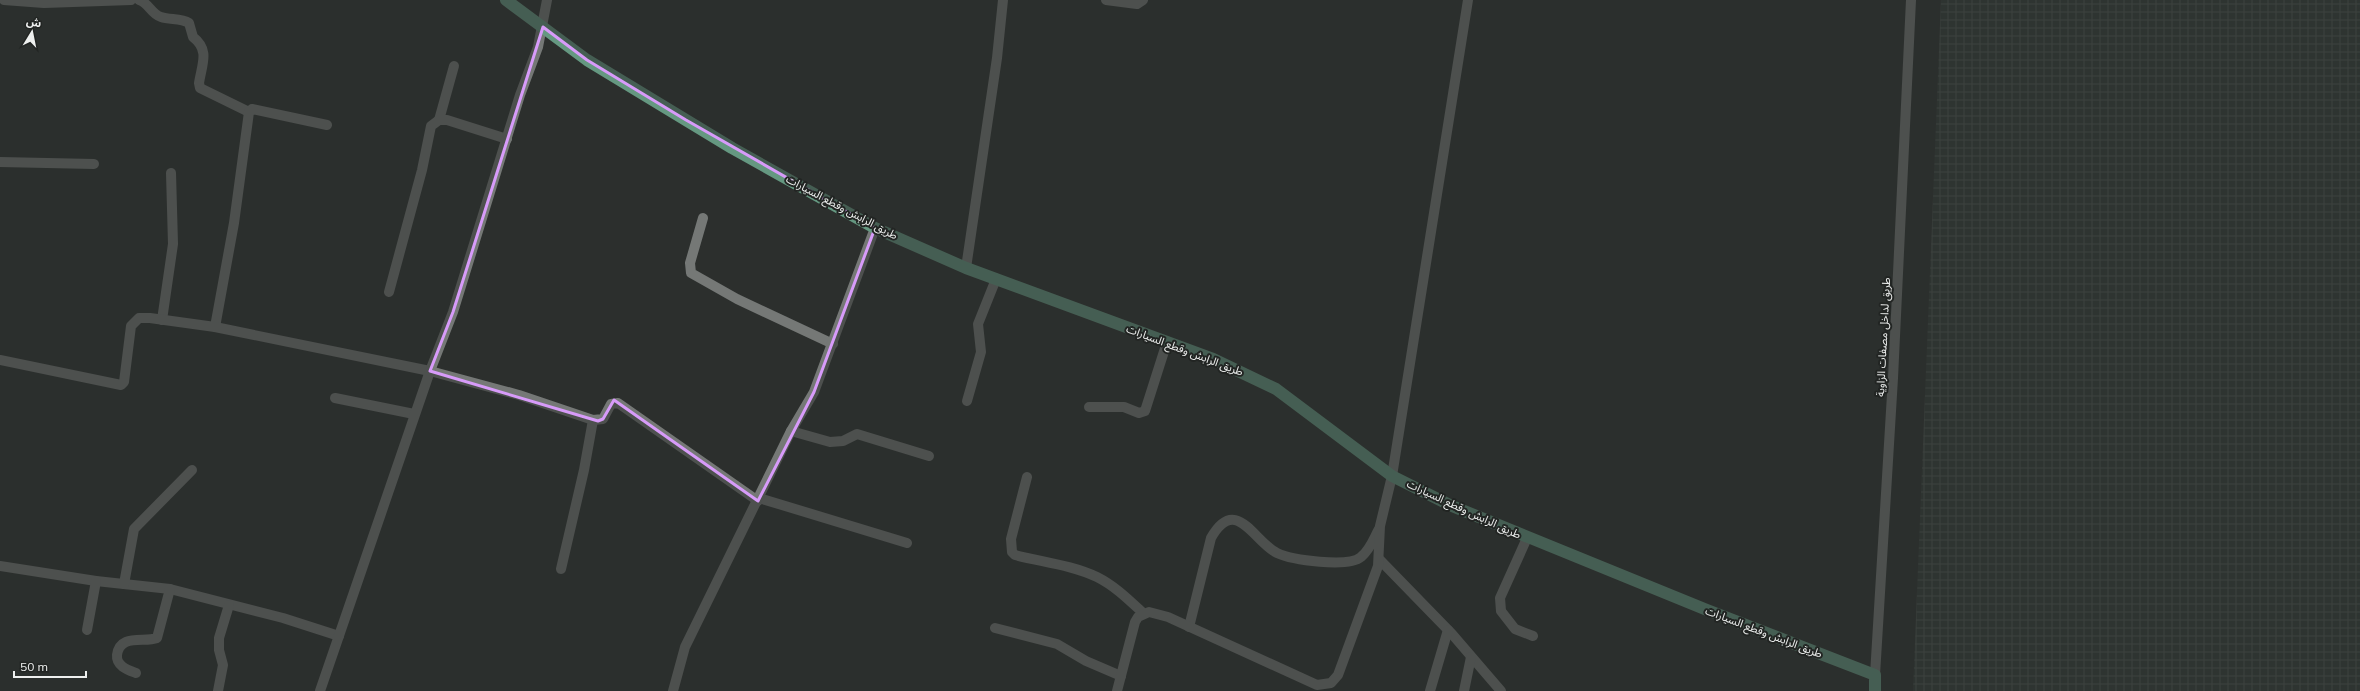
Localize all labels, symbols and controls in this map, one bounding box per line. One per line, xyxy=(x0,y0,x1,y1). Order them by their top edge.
north arrow xyxy=(12,12,52,52)
text: ش xyxy=(25,14,42,30)
street label: طريق الرابش وقطع السيارات xyxy=(783,172,900,243)
street label: طريق لداخل مصفات الزاوية xyxy=(1873,277,1893,397)
street label: طريق الرابش وقطع السيارات xyxy=(1124,321,1246,380)
street label: طريق الرابش وقطع السيارات xyxy=(1404,476,1523,543)
street label: طريق الرابش وقطع السيارات xyxy=(1703,603,1825,662)
scale bar xyxy=(14,653,86,679)
text: 50 m xyxy=(20,659,48,674)

